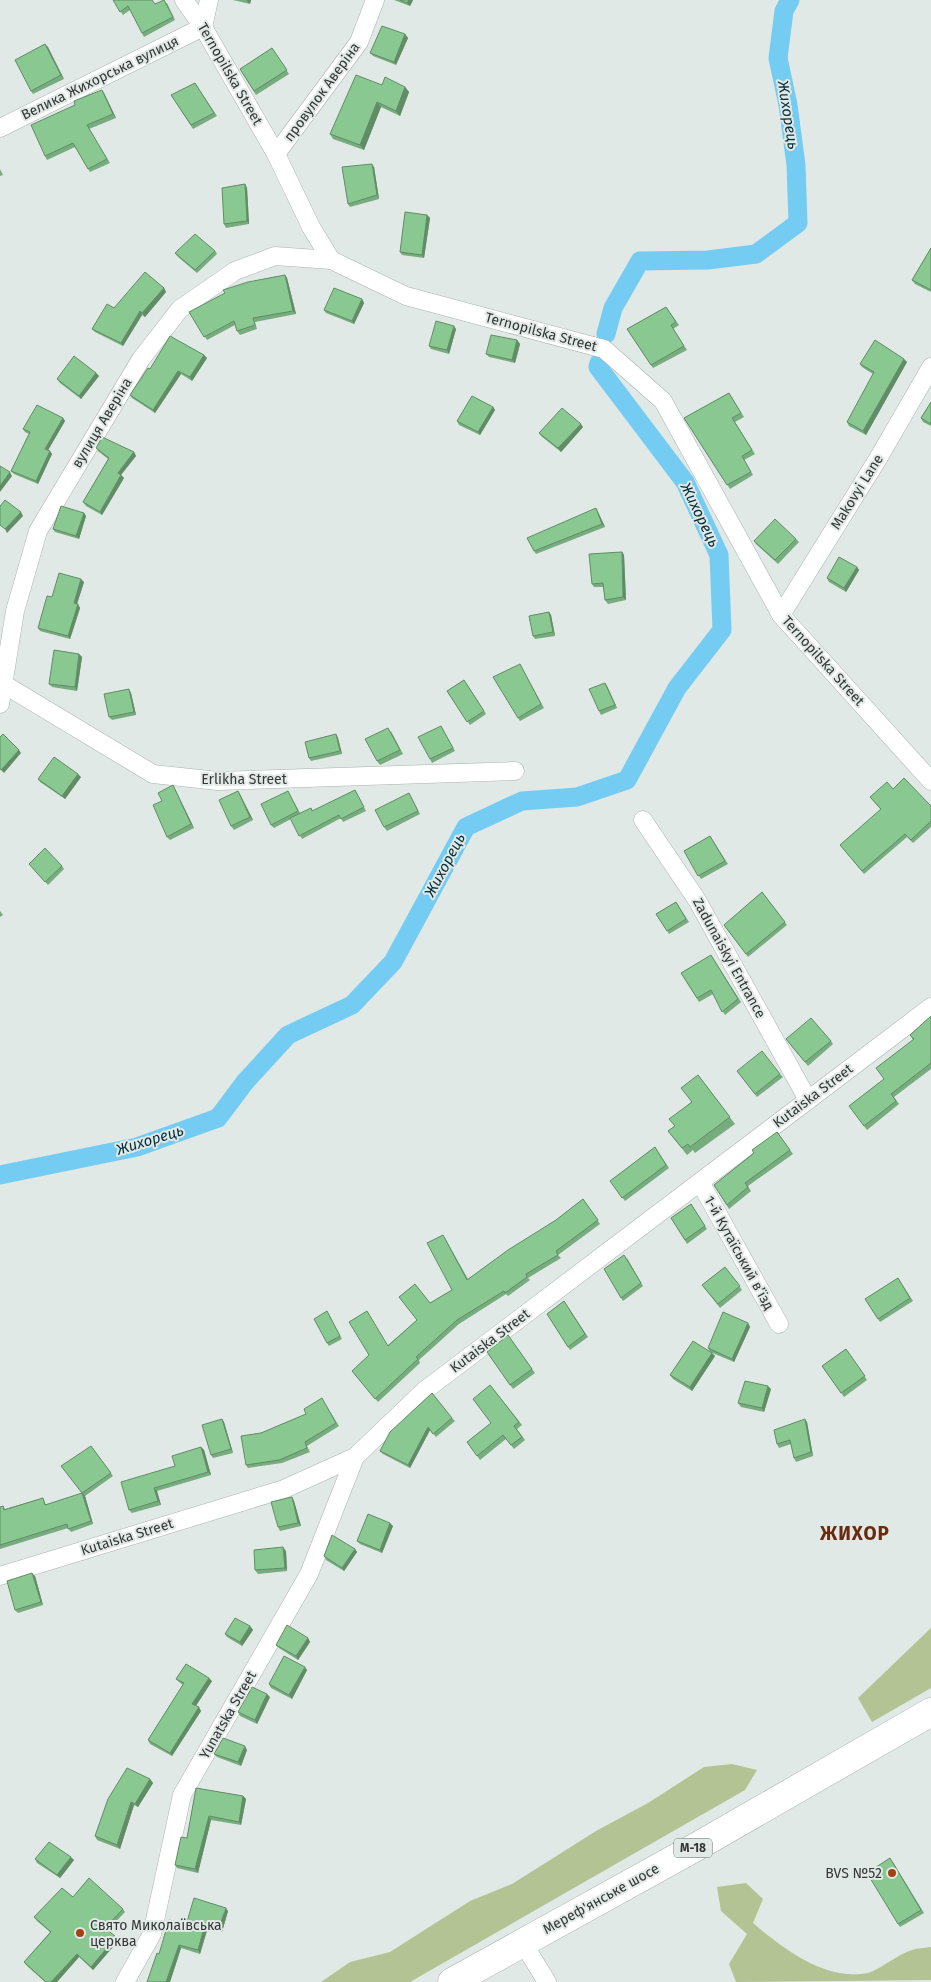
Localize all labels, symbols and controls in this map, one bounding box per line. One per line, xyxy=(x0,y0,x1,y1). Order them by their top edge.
street label: Ternopilska Street xyxy=(194,20,267,129)
street label: Велика Жихорська вулиця xyxy=(19,32,181,124)
street label: провулок Аверіна xyxy=(280,39,364,145)
water label: Жихорець xyxy=(774,78,802,151)
street label: Ternopilska Street xyxy=(483,309,600,355)
street label: вулиця Аверіна xyxy=(68,375,136,471)
street label: Makovyi Lane xyxy=(827,451,887,533)
water label: Жихорець xyxy=(676,479,723,550)
street label: Ternopilska Street xyxy=(778,613,868,710)
street label: Erlikha Street xyxy=(201,771,288,788)
water label: Жихорець xyxy=(420,830,469,901)
street label: Zadunaiskyi Entrance xyxy=(689,895,769,1021)
street label: Kutaiska Street xyxy=(770,1060,857,1132)
water label: Жихорець xyxy=(113,1121,186,1159)
street label: 1-й Кутаїський в’їзд xyxy=(701,1193,778,1313)
street label: Kutaiska Street xyxy=(447,1305,534,1377)
street label: Kutaiska Street xyxy=(79,1515,176,1559)
district label: ЖИХОР xyxy=(819,1522,890,1545)
street label: Yunatska Street xyxy=(196,1667,261,1762)
road number: М-18 xyxy=(674,1839,712,1858)
street label: Мереф'янське шосе xyxy=(540,1860,662,1938)
place label: BVS №52 xyxy=(825,1865,882,1882)
marker: BVS №52 xyxy=(886,1867,898,1879)
place label: Свято Миколаївська церква xyxy=(90,1917,222,1950)
marker: Свято Миколаївська церква xyxy=(74,1927,86,1939)

